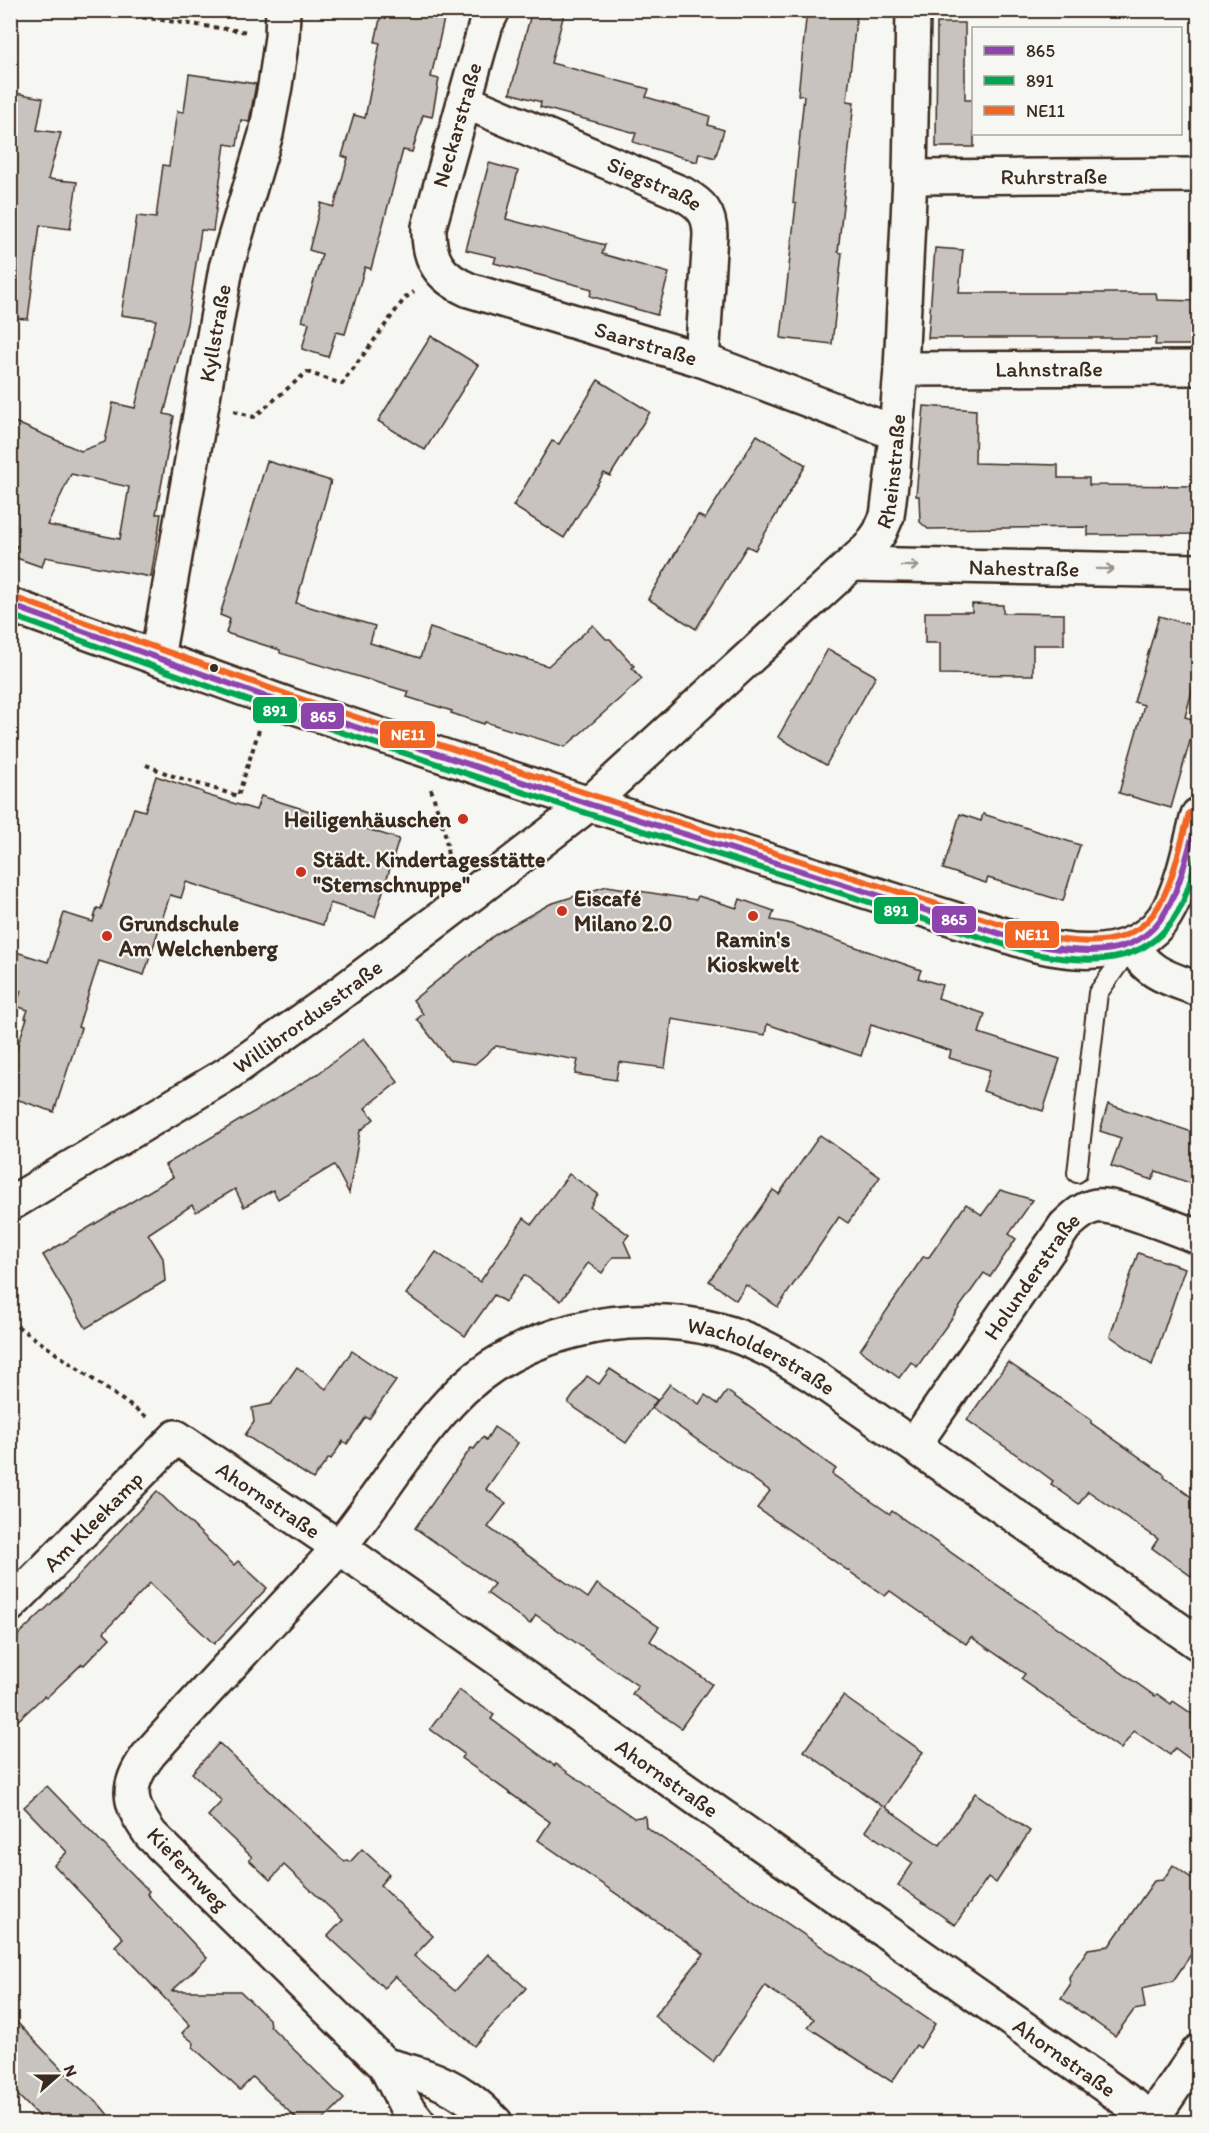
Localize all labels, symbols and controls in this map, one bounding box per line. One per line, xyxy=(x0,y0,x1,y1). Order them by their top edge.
legend xyxy=(972,27,1182,135)
text: 865 xyxy=(1026,40,1055,62)
street label: Neckarstraße xyxy=(426,59,488,191)
text: 891 xyxy=(1026,70,1054,92)
text: NE11 xyxy=(1026,100,1065,122)
street label: Siegstraße xyxy=(603,150,709,216)
street label: Ruhrstraße xyxy=(1000,162,1108,190)
street label: Kyllstraße xyxy=(193,282,236,384)
street label: Saarstraße xyxy=(591,315,700,371)
street label: Lahnstraße xyxy=(995,355,1103,382)
street label: Rheinstraße xyxy=(870,413,911,533)
street label: Nahestraße xyxy=(968,553,1080,582)
one-way arrow xyxy=(900,560,920,571)
one-way arrow xyxy=(1095,564,1115,575)
unlabelled marker xyxy=(208,662,220,674)
line badge: 891 xyxy=(252,696,298,724)
text: 891 xyxy=(263,701,288,720)
line badge: 865 xyxy=(300,702,345,730)
text: 865 xyxy=(310,707,336,726)
line badge: NE11 xyxy=(379,720,436,749)
text: NE11 xyxy=(391,725,426,744)
place label: Heiligenhäuschen xyxy=(284,806,451,833)
marker: Heiligenhäuschen xyxy=(456,812,470,826)
place label: Städt. Kindertagesstätte "Sternschnuppe" xyxy=(313,846,545,898)
marker: Städt. Kindertagesstätte "Sternschnuppe" xyxy=(294,865,308,879)
place label: Eiscafé Milano 2.0 xyxy=(574,885,672,937)
line badge: 891 xyxy=(873,896,919,925)
text: 891 xyxy=(884,901,909,920)
marker: Eiscafé Milano 2.0 xyxy=(555,904,569,918)
line badge: 865 xyxy=(931,905,977,934)
marker: Ramin's Kioskwelt xyxy=(746,909,760,923)
place label: Grundschule Am Welchenberg xyxy=(118,910,278,962)
text: 865 xyxy=(941,910,967,929)
line badge: NE11 xyxy=(1004,920,1060,949)
text: NE11 xyxy=(1015,925,1050,944)
place label: Ramin's Kioskwelt xyxy=(707,926,800,978)
marker: Grundschule Am Welchenberg xyxy=(100,929,114,943)
street label: Willibrordusstraße xyxy=(227,953,387,1079)
street label: Holunderstraße xyxy=(977,1206,1085,1345)
street label: Wacholderstraße xyxy=(685,1311,841,1401)
street label: Ahornstraße xyxy=(212,1455,326,1544)
street label: Am Kleekamp xyxy=(37,1465,149,1577)
street label: Ahornstraße xyxy=(610,1732,724,1823)
street label: Kiefernweg xyxy=(141,1821,235,1917)
street label: Ahornstraße xyxy=(1008,2012,1122,2103)
north arrow xyxy=(27,2046,87,2106)
text: N xyxy=(60,2062,81,2079)

